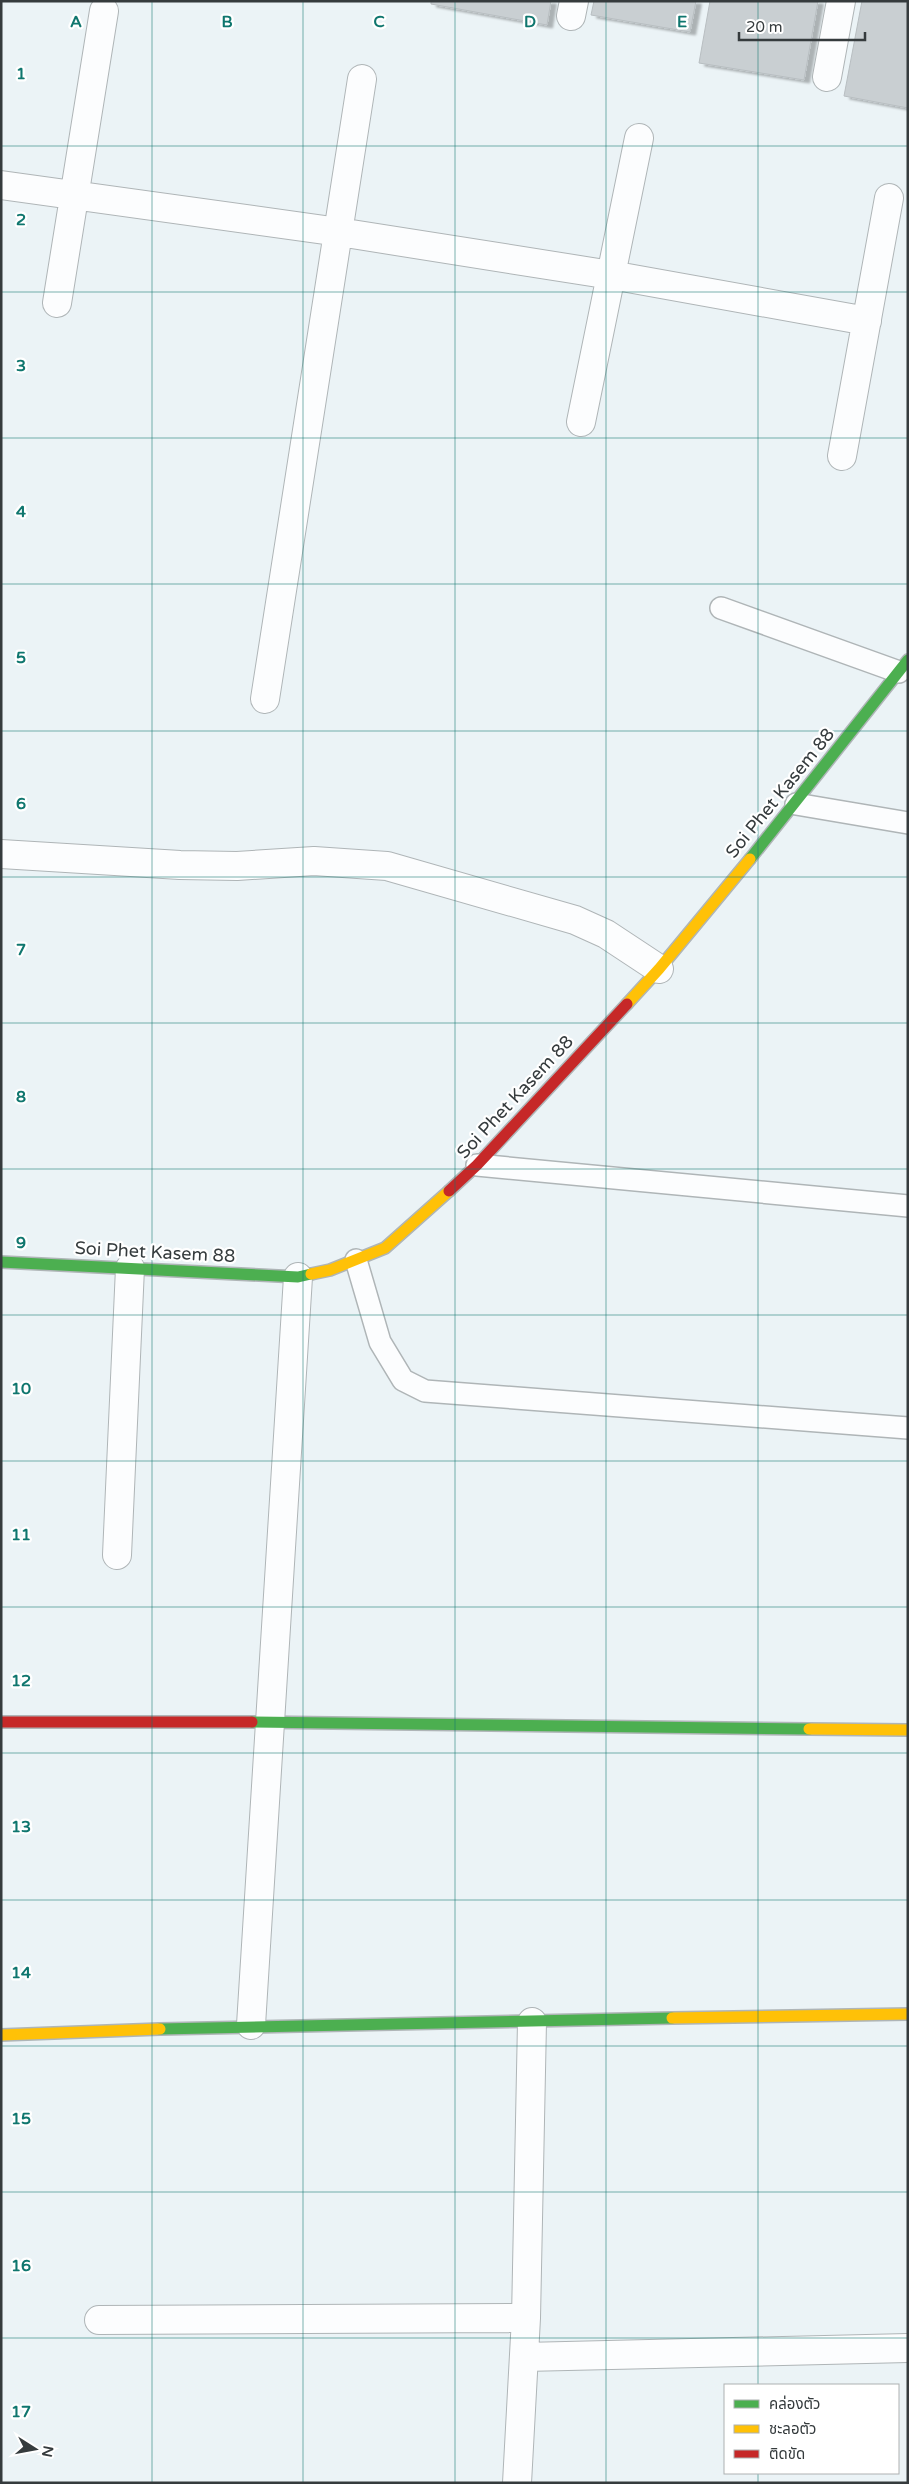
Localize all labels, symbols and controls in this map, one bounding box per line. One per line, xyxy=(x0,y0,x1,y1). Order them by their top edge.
scale bar xyxy=(739,10,865,42)
text: A xyxy=(70,12,82,32)
text: B xyxy=(221,12,233,32)
text: C xyxy=(373,12,385,32)
text: D xyxy=(524,12,536,32)
text: E xyxy=(677,12,687,32)
text: 20 m xyxy=(746,18,783,36)
text: 1 xyxy=(16,64,26,84)
text: 2 xyxy=(16,210,26,230)
text: 3 xyxy=(16,356,26,376)
text: 4 xyxy=(16,502,26,522)
text: 5 xyxy=(16,648,26,668)
street label: Soi Phet Kasem 88 xyxy=(721,724,839,862)
text: 6 xyxy=(16,794,26,814)
text: 7 xyxy=(16,940,26,960)
street label: Soi Phet Kasem 88 xyxy=(452,1031,578,1163)
text: 8 xyxy=(16,1087,26,1107)
text: 9 xyxy=(16,1233,26,1253)
street label: Soi Phet Kasem 88 xyxy=(74,1237,236,1267)
text: 10 xyxy=(11,1379,31,1399)
text: 11 xyxy=(11,1525,31,1545)
text: 12 xyxy=(11,1671,31,1691)
text: 13 xyxy=(11,1817,31,1837)
text: 14 xyxy=(11,1963,31,1983)
text: 15 xyxy=(11,2109,31,2129)
text: 16 xyxy=(11,2256,31,2276)
legend xyxy=(724,2384,899,2474)
text: คล่องตัว xyxy=(769,2395,820,2413)
text: 17 xyxy=(11,2402,31,2422)
text: ชะลอตัว xyxy=(769,2420,816,2438)
north arrow xyxy=(10,2424,60,2474)
text: N xyxy=(38,2444,57,2459)
text: ติดขัด xyxy=(769,2445,805,2463)

